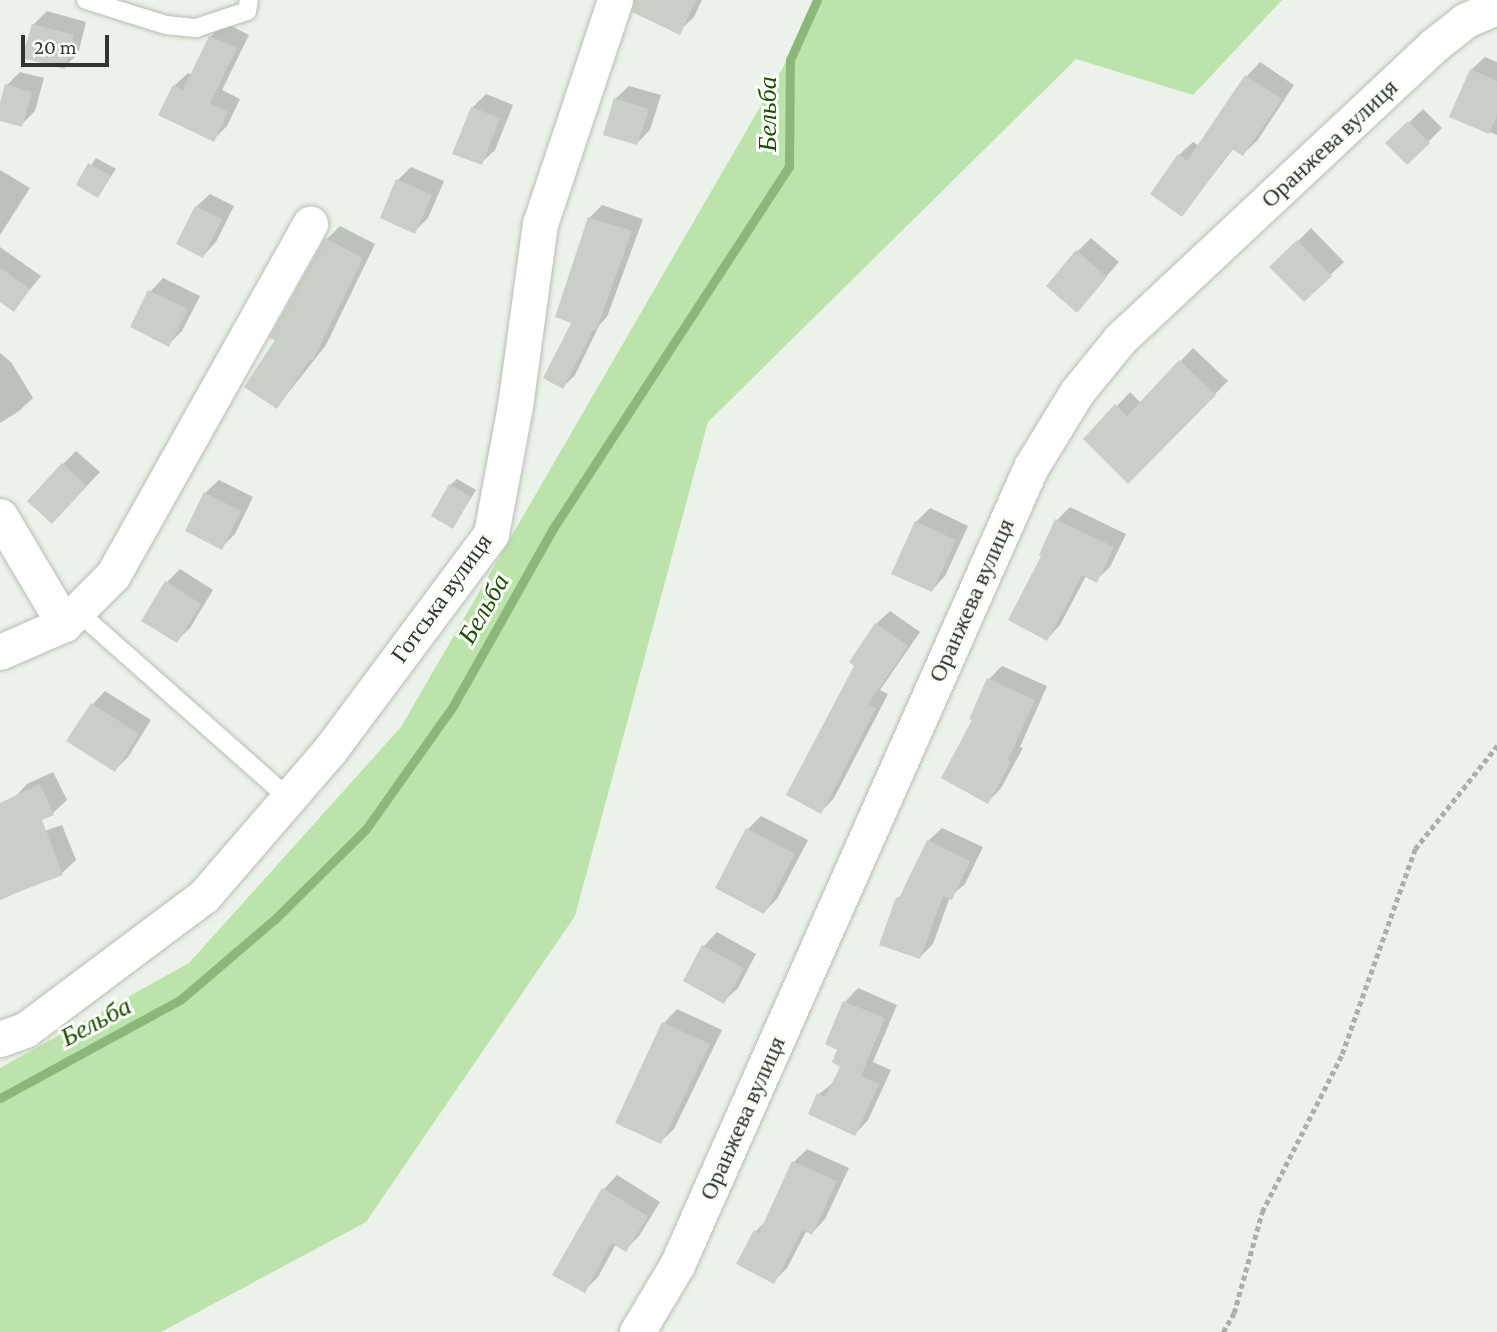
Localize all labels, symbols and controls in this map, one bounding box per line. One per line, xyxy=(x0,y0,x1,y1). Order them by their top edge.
scale bar xyxy=(24,21,112,65)
text: 20 m xyxy=(34,35,77,59)
street label: Оранжева вулиця xyxy=(1255,72,1403,214)
water label: Бельба xyxy=(752,76,784,152)
street label: Оранжева вулиця xyxy=(922,514,1020,686)
street label: Готська вулиця xyxy=(385,528,497,668)
water label: Бельба xyxy=(452,569,516,649)
water label: Бельба xyxy=(55,991,137,1053)
street label: Оранжева вулиця xyxy=(693,1032,791,1204)

